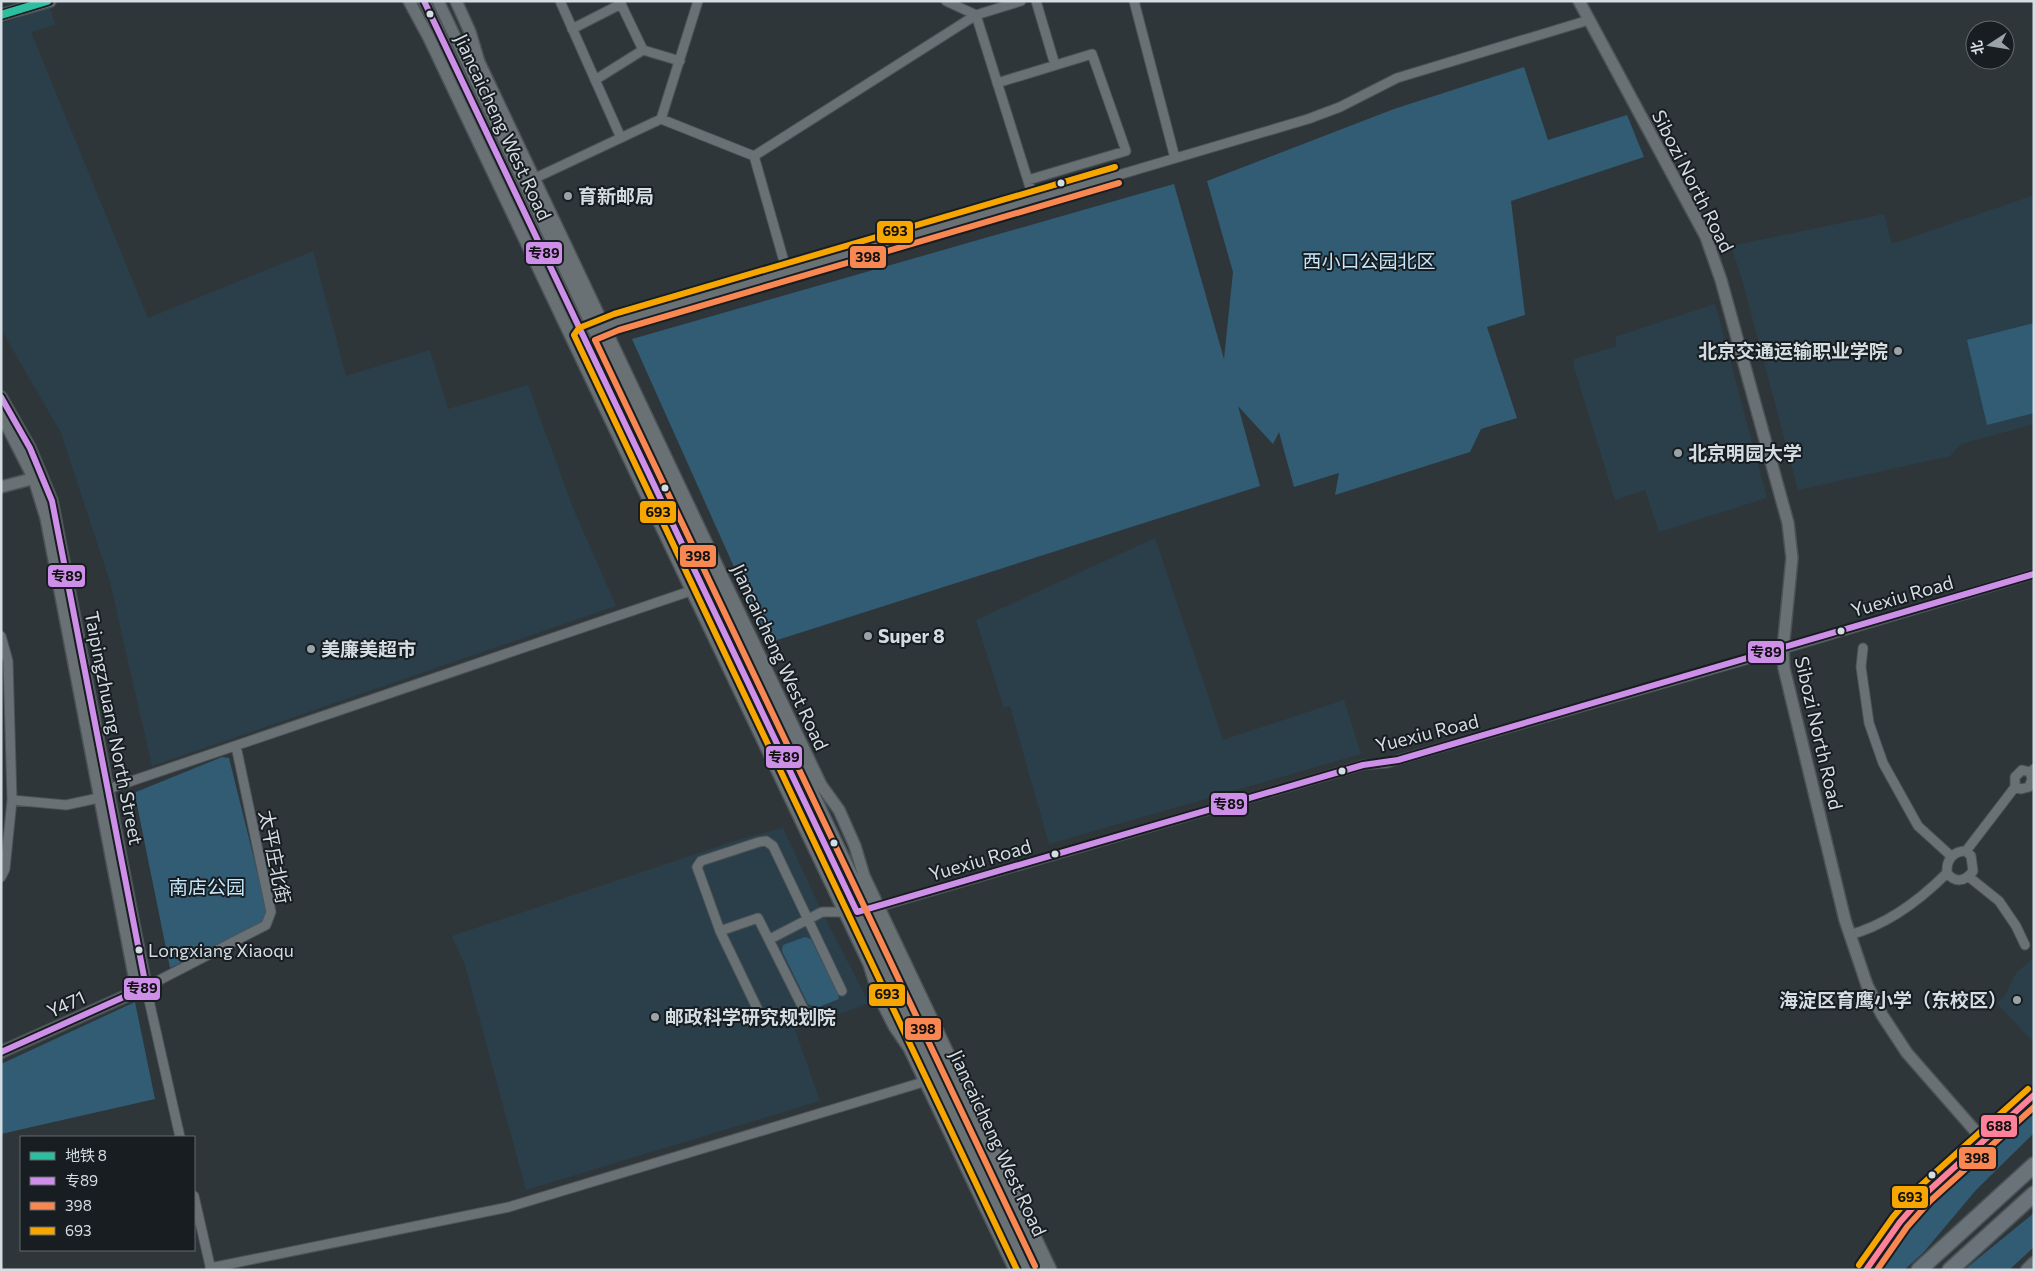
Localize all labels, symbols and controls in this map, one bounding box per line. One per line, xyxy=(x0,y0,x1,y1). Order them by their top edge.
unlabelled marker xyxy=(425,9,435,19)
north arrow xyxy=(1965,20,2015,70)
street label: Jiancaicheng West Road xyxy=(450,30,557,224)
text: 北 xyxy=(1967,39,1987,56)
street label: Sibozi North Road xyxy=(1648,106,1739,256)
unlabelled marker xyxy=(1056,178,1066,188)
place label: 育新邮局 xyxy=(578,184,654,207)
marker: 育新邮局 xyxy=(562,190,574,202)
line badge: 693 xyxy=(876,220,914,244)
text: 693 xyxy=(882,222,908,239)
line badge: 专89 xyxy=(525,241,563,265)
text: 专89 xyxy=(528,244,560,261)
line badge: 398 xyxy=(849,245,887,269)
text: 398 xyxy=(855,248,881,265)
park label: 西小口公园北区 xyxy=(1302,249,1436,272)
place label: 北京交通运输职业学院 xyxy=(1698,339,1888,362)
marker: 北京交通运输职业学院 xyxy=(1892,345,1904,357)
place label: 北京明园大学 xyxy=(1688,441,1802,464)
marker: 北京明园大学 xyxy=(1672,447,1684,459)
unlabelled marker xyxy=(660,483,670,493)
line badge: 693 xyxy=(639,500,677,524)
text: 693 xyxy=(645,503,671,520)
line badge: 398 xyxy=(679,544,717,568)
text: 398 xyxy=(685,547,711,564)
street label: Jiancaicheng West Road xyxy=(727,560,834,754)
line badge: 专89 xyxy=(47,564,86,588)
text: 专89 xyxy=(51,567,83,584)
street label: Yuexiu Road xyxy=(1848,570,1956,621)
street label: Taipingzhuang North Street xyxy=(81,609,148,847)
place label: Super 8 xyxy=(878,624,945,647)
unlabelled marker xyxy=(1836,626,1846,636)
marker: Super 8 xyxy=(862,630,874,642)
place label: 美廉美超市 xyxy=(321,637,416,660)
line badge: 专89 xyxy=(1747,640,1785,664)
marker: 美廉美超市 xyxy=(305,643,317,655)
text: 专89 xyxy=(1750,643,1782,660)
street label: Sibozi North Road xyxy=(1791,654,1848,812)
street label: Yuexiu Road xyxy=(1373,709,1481,756)
line badge: 专89 xyxy=(765,745,803,769)
text: 专89 xyxy=(768,748,800,765)
unlabelled marker xyxy=(1337,766,1347,776)
line badge: 专89 xyxy=(1210,792,1248,816)
text: 专89 xyxy=(1213,795,1245,812)
street label: 太平庄北街 xyxy=(255,808,296,906)
street label: Yuexiu Road xyxy=(926,834,1034,885)
unlabelled marker xyxy=(829,838,839,848)
unlabelled marker xyxy=(1050,849,1060,859)
park label: 南店公园 xyxy=(169,875,245,898)
place label: Longxiang Xiaoqu xyxy=(148,939,294,961)
marker: Longxiang Xiaoqu xyxy=(134,945,144,955)
line badge: 专89 xyxy=(123,977,161,1001)
text: 专89 xyxy=(126,979,158,996)
line badge: 693 xyxy=(868,983,906,1007)
street label: Y471 xyxy=(43,985,89,1022)
text: 693 xyxy=(874,985,900,1002)
place label: 海淀区育鹰小学（东校区） xyxy=(1779,988,2007,1011)
marker: 海淀区育鹰小学（东校区） xyxy=(2011,994,2023,1006)
place label: 邮政科学研究规划院 xyxy=(665,1005,836,1028)
marker: 邮政科学研究规划院 xyxy=(649,1011,661,1023)
line badge: 398 xyxy=(904,1017,942,1041)
text: 398 xyxy=(910,1020,936,1037)
street label: Jiancaicheng West Road xyxy=(945,1046,1052,1240)
line badge: 688 xyxy=(1980,1114,2018,1138)
text: 688 xyxy=(1986,1117,2012,1134)
legend xyxy=(20,1136,195,1251)
text: 地铁 8 xyxy=(65,1146,107,1164)
line badge: 398 xyxy=(1958,1146,1997,1170)
text: 398 xyxy=(1964,1149,1990,1166)
unlabelled marker xyxy=(1927,1170,1937,1180)
text: 专89 xyxy=(65,1171,98,1189)
line badge: 693 xyxy=(1891,1185,1929,1209)
text: 693 xyxy=(1897,1188,1923,1205)
text: 398 xyxy=(65,1196,92,1214)
text: 693 xyxy=(65,1221,92,1239)

